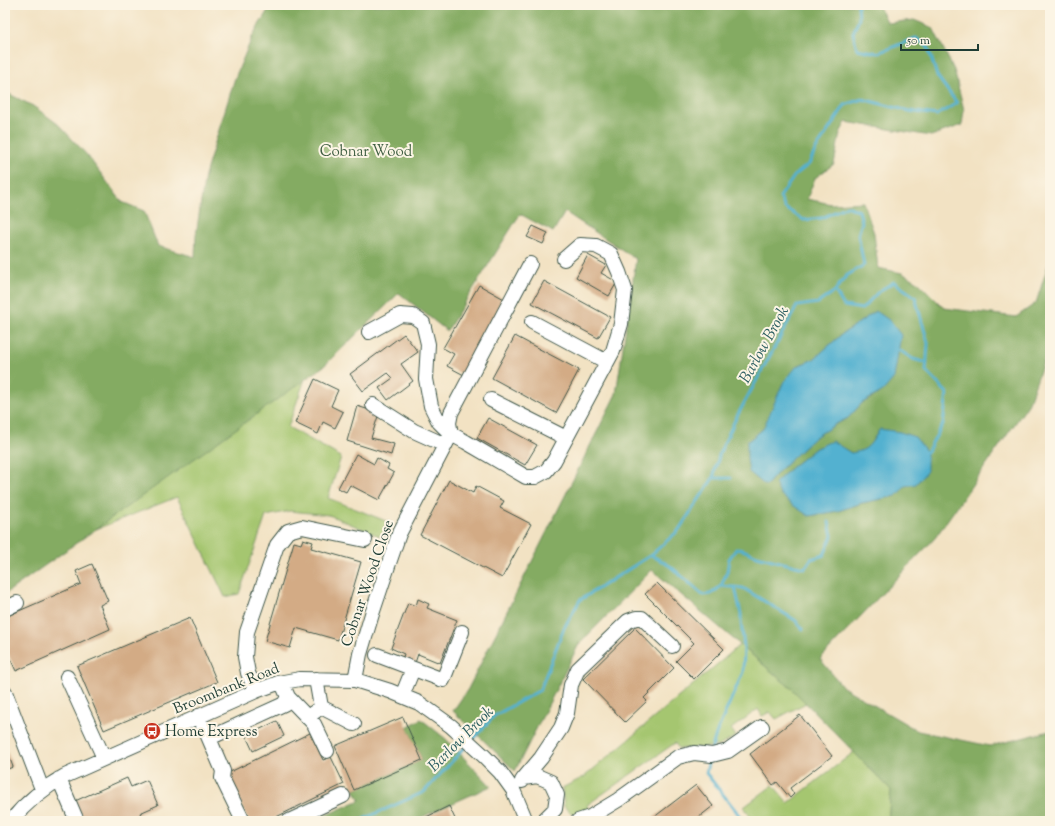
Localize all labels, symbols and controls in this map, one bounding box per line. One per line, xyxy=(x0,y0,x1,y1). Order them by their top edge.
scale bar xyxy=(901,26,978,52)
text: 50 m xyxy=(906,32,930,50)
park label: Cobnar Wood xyxy=(320,142,413,163)
water label: Barlow Brook xyxy=(735,303,796,388)
street label: Cobnar Wood Close xyxy=(337,517,400,650)
street label: Broombank Road xyxy=(170,658,283,720)
water label: Barlow Brook xyxy=(424,702,500,778)
bus stop icon: Home Express xyxy=(142,721,162,741)
place label: Home Express xyxy=(165,722,257,743)

